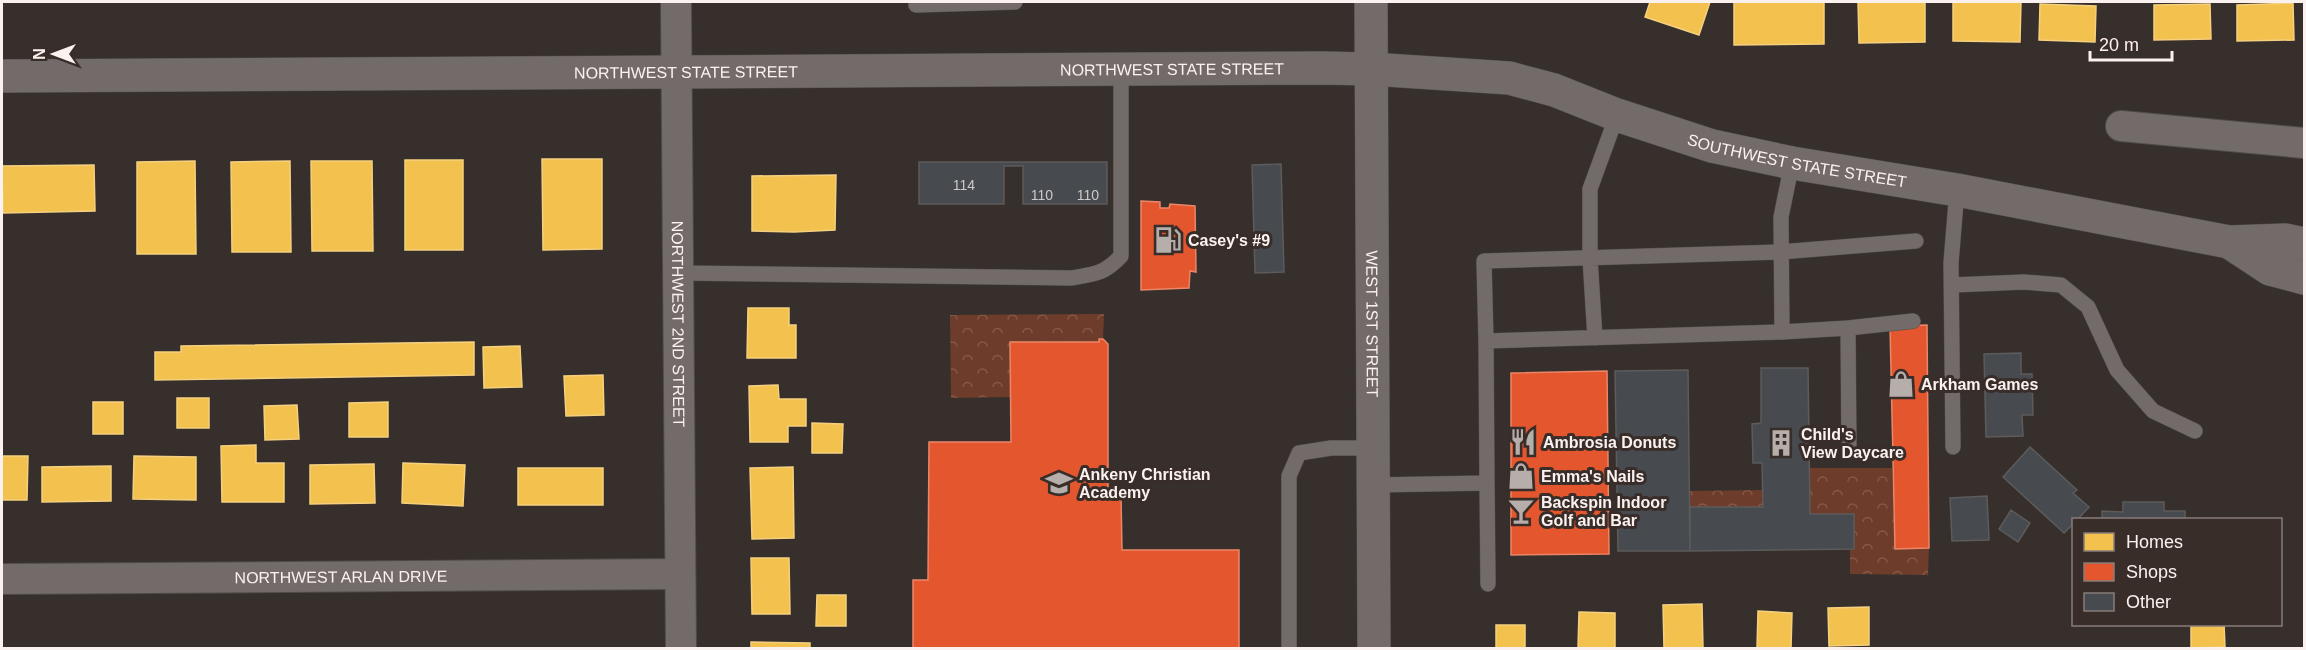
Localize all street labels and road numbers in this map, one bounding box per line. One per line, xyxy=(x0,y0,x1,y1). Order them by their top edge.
street label: NORTHWEST STATE STREET xyxy=(1060,60,1284,78)
street label: NORTHWEST STATE STREET xyxy=(574,63,798,81)
street label: SOUTHWEST STATE STREET xyxy=(1685,130,1908,190)
street label: NORTHWEST 2ND STREET xyxy=(669,221,688,428)
street label: WEST 1ST STREET xyxy=(1364,250,1381,398)
street label: NORTHWEST ARLAN DRIVE xyxy=(234,567,447,586)

